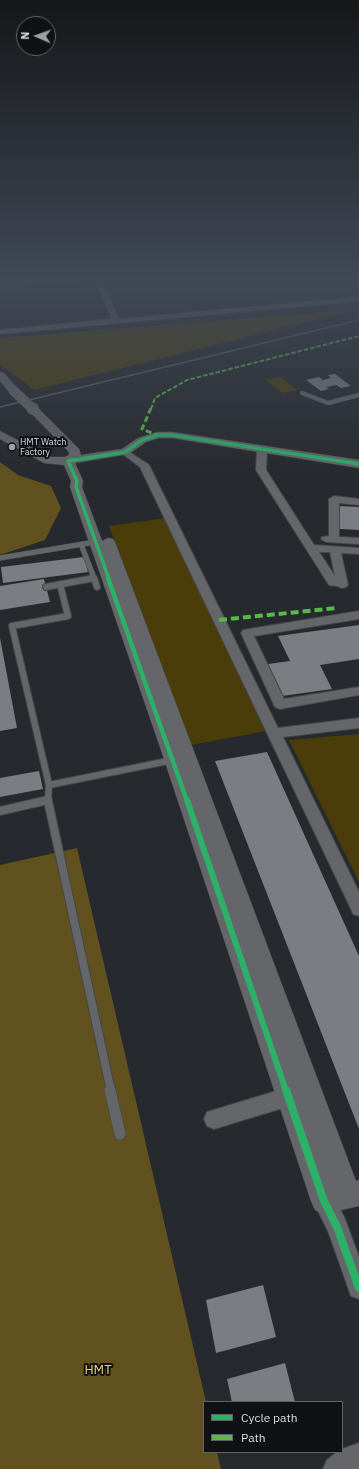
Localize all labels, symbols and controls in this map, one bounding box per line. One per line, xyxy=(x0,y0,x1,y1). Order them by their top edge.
north arrow xyxy=(16,16,56,56)
text: N xyxy=(18,31,32,40)
place label: HMT Watch Factory xyxy=(20,437,66,458)
marker: HMT Watch Factory xyxy=(7,442,17,452)
park label: HMT xyxy=(84,1362,112,1378)
legend xyxy=(203,1401,343,1453)
text: Cycle path xyxy=(241,1410,298,1425)
text: Path xyxy=(241,1430,266,1445)

